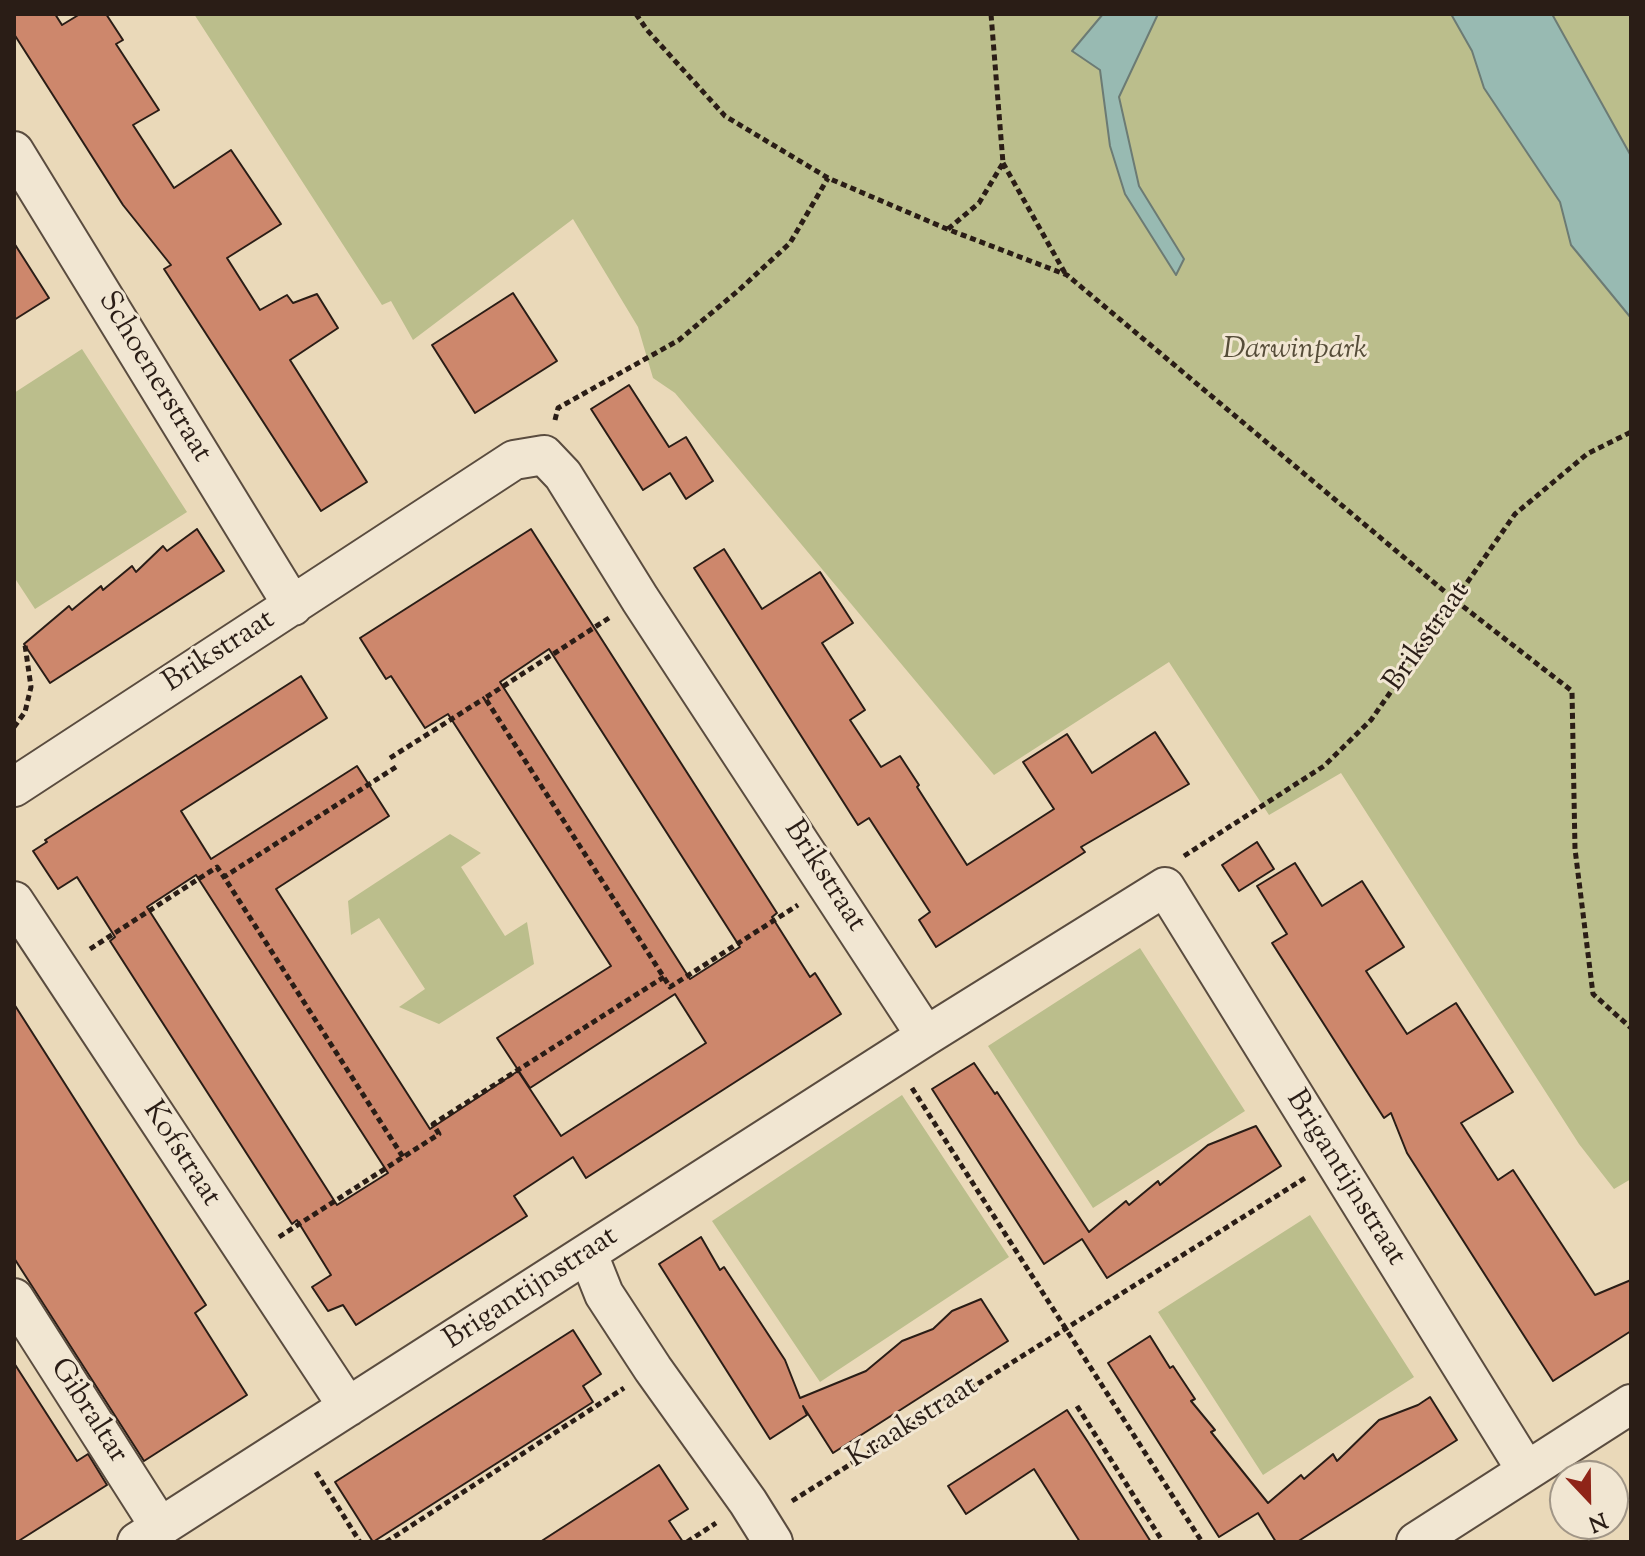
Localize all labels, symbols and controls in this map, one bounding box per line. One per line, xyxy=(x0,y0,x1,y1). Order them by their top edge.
street label: Schoenerstraat xyxy=(88,286,218,470)
park label: Darwinpark xyxy=(1223,334,1367,370)
street label: Brikstraat xyxy=(1378,576,1480,700)
street label: Brikstraat xyxy=(157,604,283,702)
street label: Brikstraat xyxy=(774,814,872,940)
street label: Brigantijnstraat xyxy=(1276,1085,1412,1273)
street label: Kofstraat xyxy=(133,1096,227,1214)
street label: Brigantijnstraat xyxy=(438,1220,626,1360)
street label: Gibraltar xyxy=(40,1353,134,1471)
street label: Kraakstraat xyxy=(842,1370,986,1478)
north arrow xyxy=(1549,1460,1629,1540)
text: N xyxy=(1583,1502,1611,1539)

